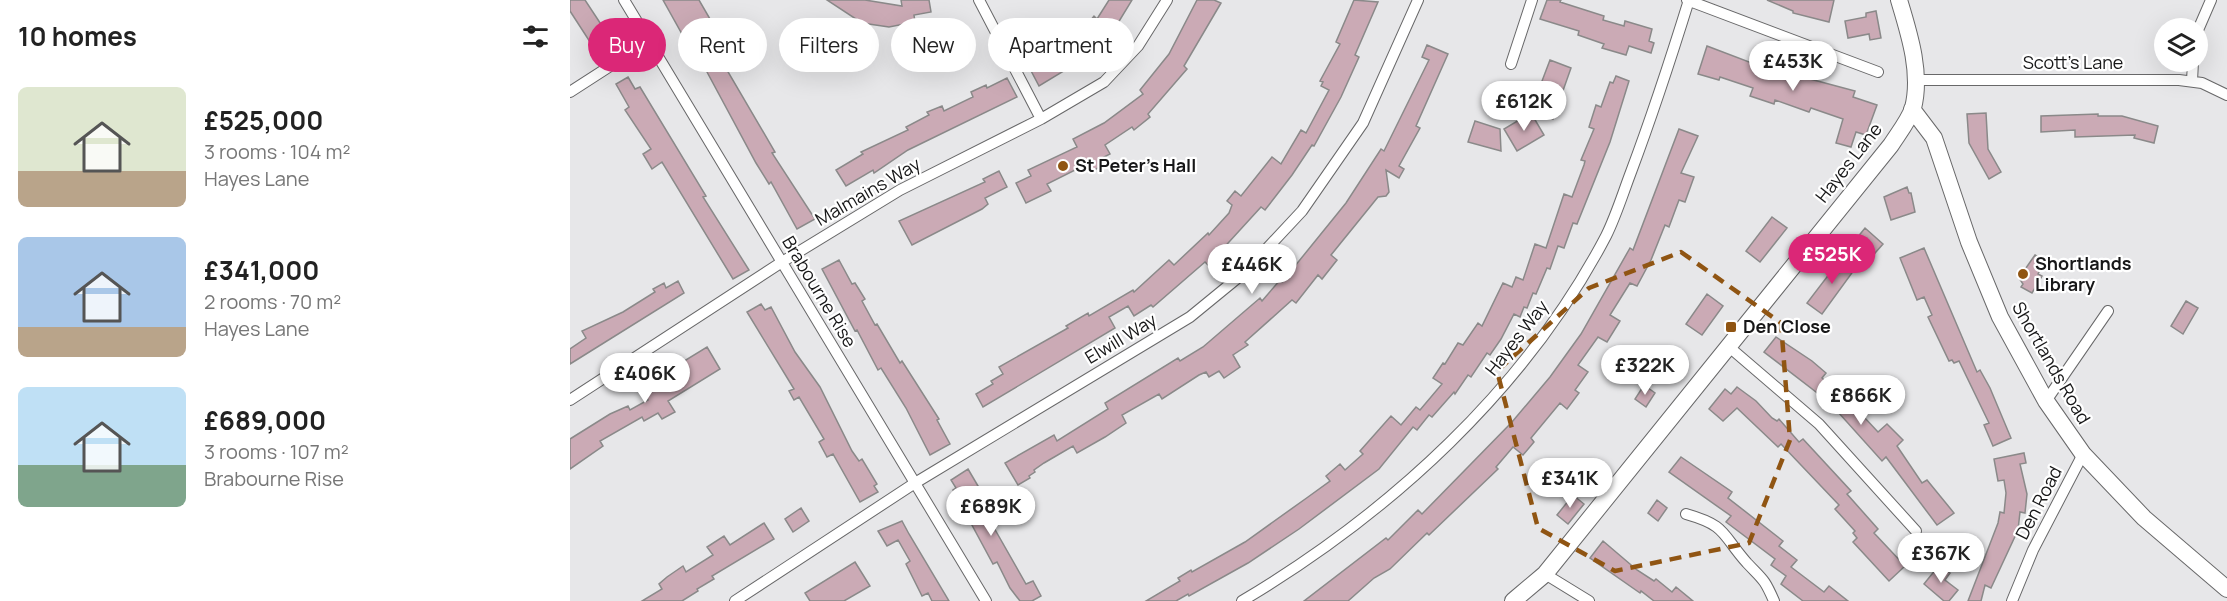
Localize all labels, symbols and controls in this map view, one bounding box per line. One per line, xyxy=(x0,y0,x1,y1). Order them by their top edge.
text: 10 homes xyxy=(18,18,137,54)
chip: Buy xyxy=(588,18,666,72)
chip: Rent xyxy=(678,18,767,72)
chip: Filters xyxy=(779,18,879,72)
chip: New xyxy=(891,18,976,72)
chip: Apartment xyxy=(988,18,1134,72)
map controls xyxy=(2154,18,2208,72)
button: layers xyxy=(2154,18,2208,72)
icon: filters xyxy=(519,20,552,53)
pin: £453K xyxy=(1751,41,1835,92)
text: £453K xyxy=(1763,47,1823,74)
street label: Scott's Lane xyxy=(2023,50,2123,74)
pin: £612K xyxy=(1482,81,1566,132)
text: £612K xyxy=(1495,87,1553,114)
text: £525,000 xyxy=(204,102,323,138)
icon: home xyxy=(66,111,138,183)
street label: Hayes Lane xyxy=(1810,118,1887,207)
text: 3 rooms · 104 m² xyxy=(204,138,350,165)
street label: Malmains Way xyxy=(811,151,925,231)
place label: St Peter's Hall xyxy=(1075,153,1196,177)
marker: St Peter's Hall xyxy=(1056,159,1070,173)
text: Hayes Lane xyxy=(204,165,309,192)
street label: Brabourne Rise xyxy=(777,231,863,352)
pin: £525K xyxy=(1790,234,1874,285)
text: £525K xyxy=(1802,240,1862,267)
pin: £446K xyxy=(1210,244,1294,295)
text: £446K xyxy=(1222,250,1282,277)
place label: Shortlands Library xyxy=(2035,251,2132,296)
text: £341,000 xyxy=(204,252,319,288)
icon: home xyxy=(66,261,138,333)
marker: Shortlands Library xyxy=(2016,267,2030,281)
text: 2 rooms · 70 m² xyxy=(204,288,341,315)
street label: Hayes Way xyxy=(1479,294,1554,380)
street label: Shortlands Road xyxy=(2007,297,2097,428)
street label: Elwill Way xyxy=(1080,307,1161,369)
place label: Den Close xyxy=(1743,314,1831,338)
text: Hayes Lane xyxy=(204,315,309,342)
marker: Den Close xyxy=(1724,320,1738,334)
pin: £322K xyxy=(1603,345,1687,396)
text: £322K xyxy=(1615,351,1675,378)
pin: £406K xyxy=(603,353,687,404)
text: £406K xyxy=(614,359,676,386)
pin: £866K xyxy=(1819,375,1903,426)
text: £866K xyxy=(1830,381,1892,408)
text: £689,000 xyxy=(204,402,326,438)
icon: home xyxy=(66,411,138,483)
text: 3 rooms · 107 m² xyxy=(204,438,349,465)
pin: £341K xyxy=(1528,458,1612,509)
street label: Den Road xyxy=(2009,462,2067,543)
text: £341K xyxy=(1542,464,1598,491)
text: Brabourne Rise xyxy=(204,465,344,492)
pin: £689K xyxy=(949,486,1033,537)
text: £689K xyxy=(960,492,1022,519)
pin: £367K xyxy=(1899,533,1983,584)
text: £367K xyxy=(1911,539,1971,566)

